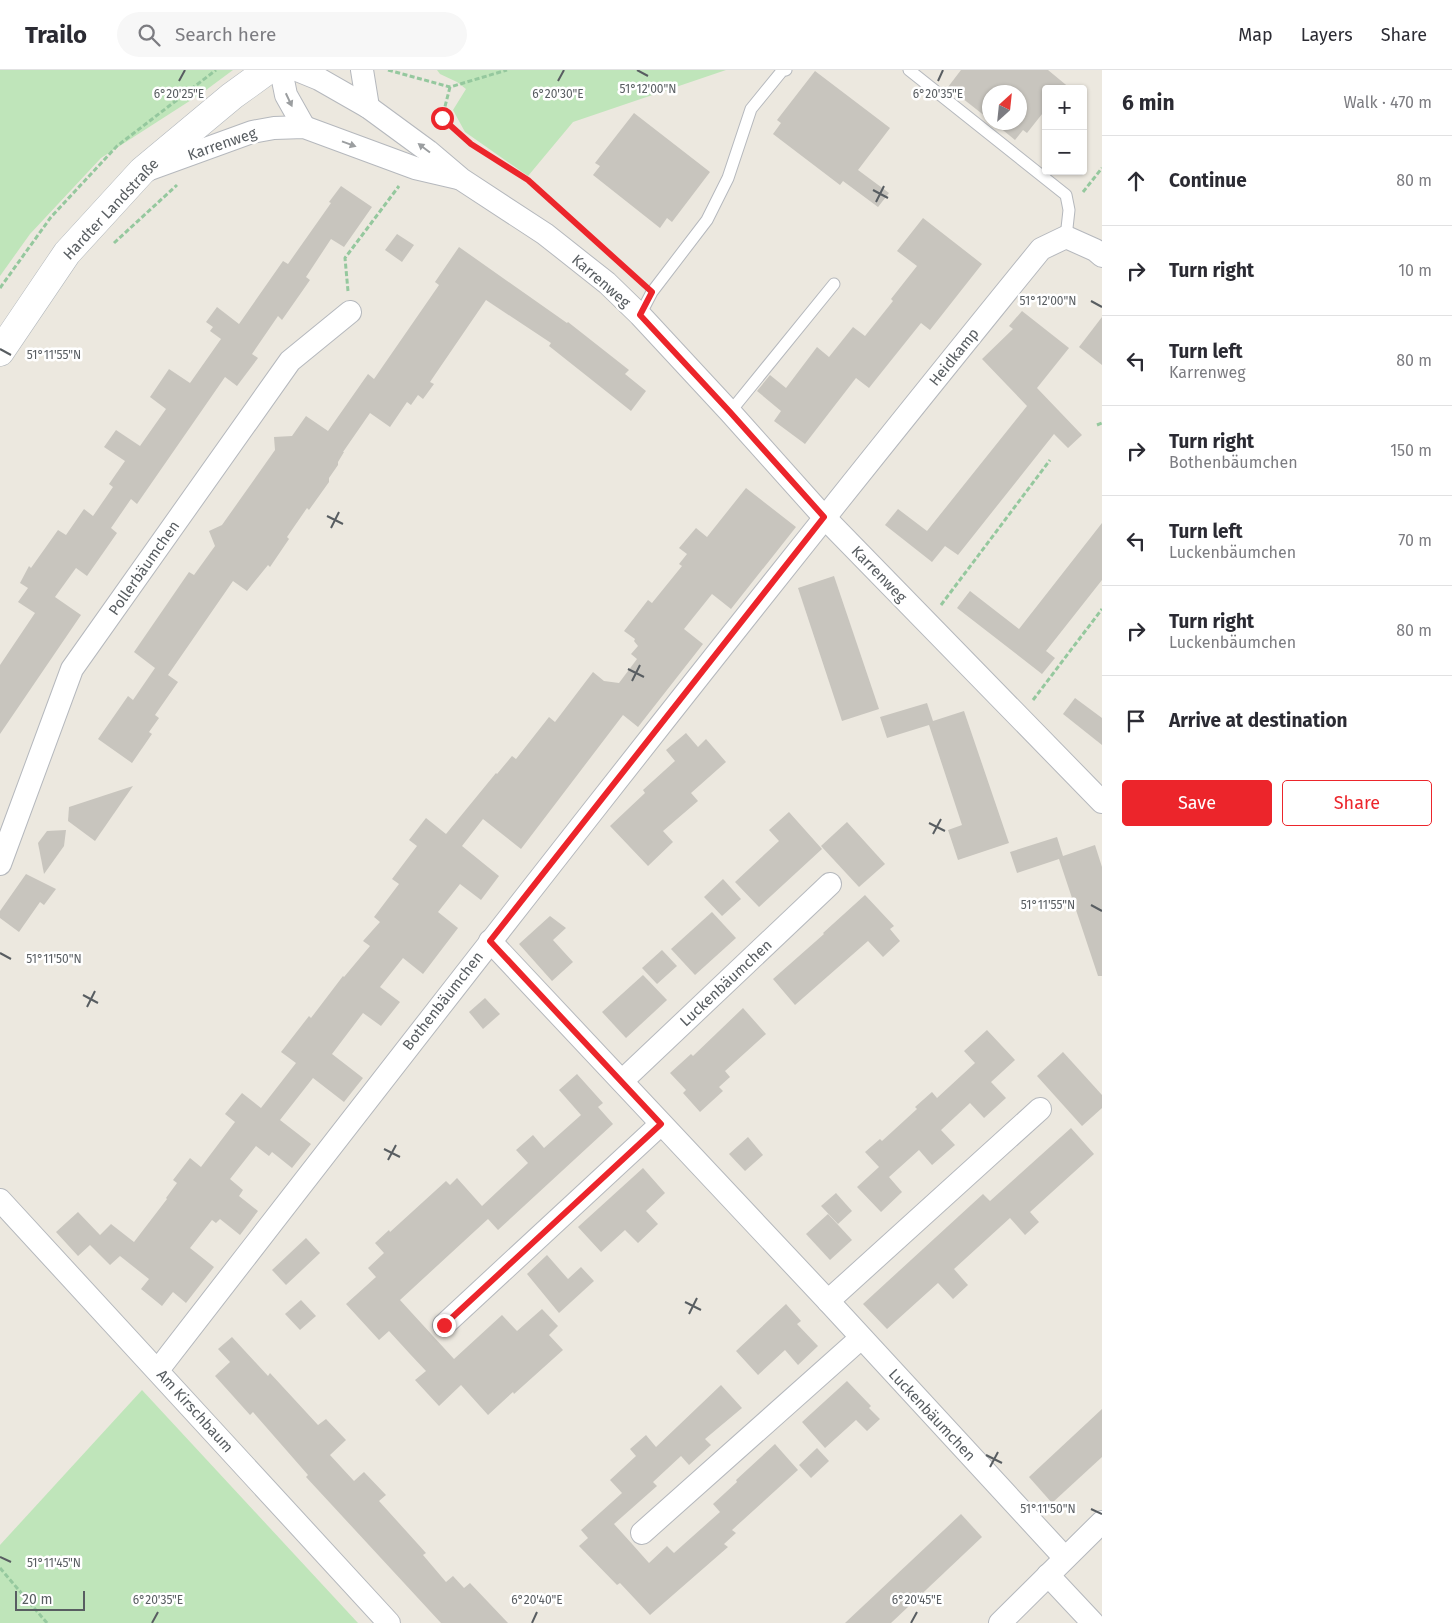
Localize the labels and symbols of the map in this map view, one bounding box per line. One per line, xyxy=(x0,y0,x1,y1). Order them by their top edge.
text: 51°12'00"N xyxy=(620,82,676,96)
north arrow xyxy=(982,85,1027,130)
text: 6°20'25"E xyxy=(154,87,204,101)
text: 6°20'30"E xyxy=(532,87,584,101)
text: 6°20'35"E xyxy=(913,87,963,101)
one-way arrow xyxy=(285,93,293,107)
route start xyxy=(431,107,454,130)
street label: Karrenweg xyxy=(185,124,259,164)
one-way arrow xyxy=(342,141,357,148)
one-way arrow xyxy=(417,143,431,153)
street label: Hardter Landstraße xyxy=(59,155,163,263)
street label: Karrenweg xyxy=(568,251,634,311)
text: 51°12'00"N xyxy=(1020,294,1076,308)
street label: Heidkamp xyxy=(925,325,983,389)
text: 51°11'55"N xyxy=(27,348,81,362)
street label: Pollerbäumchen xyxy=(105,517,183,619)
street label: Karrenweg xyxy=(848,542,911,606)
text: 51°11'55"N xyxy=(1021,898,1075,912)
street label: Luckenbäumchen xyxy=(676,936,776,1030)
street label: Bothenbäumchen xyxy=(399,948,487,1054)
text: 51°11'50"N xyxy=(26,952,82,966)
route end xyxy=(433,1314,456,1337)
street label: Luckenbäumchen xyxy=(885,1365,979,1465)
street label: Am Kirschbaum xyxy=(153,1366,237,1456)
text: 51°11'50"N xyxy=(1020,1502,1076,1516)
text: 51°11'45"N xyxy=(27,1556,81,1570)
scale bar xyxy=(15,1588,85,1611)
text: 6°20'35"E xyxy=(133,1593,183,1607)
text: 6°20'40"E xyxy=(511,1593,563,1607)
text: 6°20'45"E xyxy=(892,1593,942,1607)

